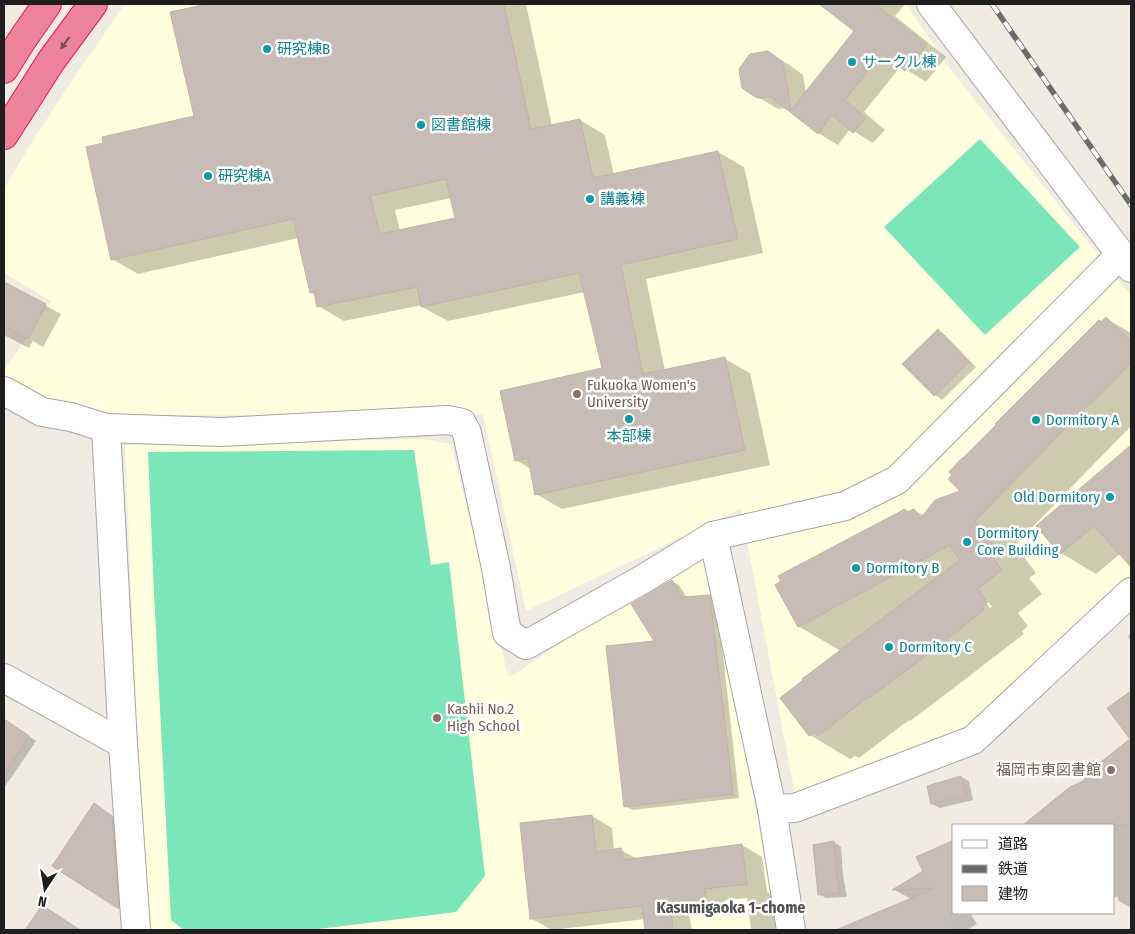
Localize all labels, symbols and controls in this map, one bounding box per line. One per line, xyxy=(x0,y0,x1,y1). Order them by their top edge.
one-way arrow xyxy=(60,36,70,50)
place label: 研究棟B xyxy=(277,40,330,58)
marker: 研究棟B xyxy=(261,43,273,55)
place label: サークル棟 xyxy=(862,53,937,71)
marker: サークル棟 xyxy=(846,56,858,68)
place label: 図書館棟 xyxy=(431,116,491,134)
marker: 図書館棟 xyxy=(415,119,427,131)
place label: 研究棟A xyxy=(218,167,271,185)
marker: 研究棟A xyxy=(202,170,214,182)
place label: 講義棟 xyxy=(600,190,645,208)
marker: 講義棟 xyxy=(584,193,596,205)
place label: Fukuoka Women's University xyxy=(587,376,696,411)
marker: Fukuoka Women's University xyxy=(571,388,583,400)
place label: Dormitory A xyxy=(1046,411,1119,429)
marker: 本部棟 xyxy=(623,413,635,425)
marker: Dormitory A xyxy=(1030,414,1042,426)
place label: 本部棟 xyxy=(606,427,652,445)
place label: Old Dormitory xyxy=(1013,488,1100,506)
marker: Old Dormitory xyxy=(1104,491,1116,503)
place label: Dormitory Core Building xyxy=(977,524,1058,559)
marker: Dormitory Core Building xyxy=(961,536,973,548)
place label: Dormitory B xyxy=(866,559,939,577)
marker: Dormitory B xyxy=(850,562,862,574)
place label: Dormitory C xyxy=(899,638,972,656)
marker: Dormitory C xyxy=(883,641,895,653)
place label: Kashii No.2 High School xyxy=(447,700,520,735)
marker: Kashii No.2 High School xyxy=(431,712,443,724)
place label: 福岡市東図書館 xyxy=(996,761,1101,779)
marker: 福岡市東図書館 xyxy=(1105,764,1117,776)
legend xyxy=(952,824,1115,914)
text: 道路 xyxy=(998,835,1028,853)
text: 鉄道 xyxy=(998,860,1028,878)
north arrow xyxy=(20,864,70,914)
text: 建物 xyxy=(998,885,1028,903)
text: N xyxy=(37,892,48,910)
district label: Kasumigaoka 1-chome xyxy=(657,898,805,917)

